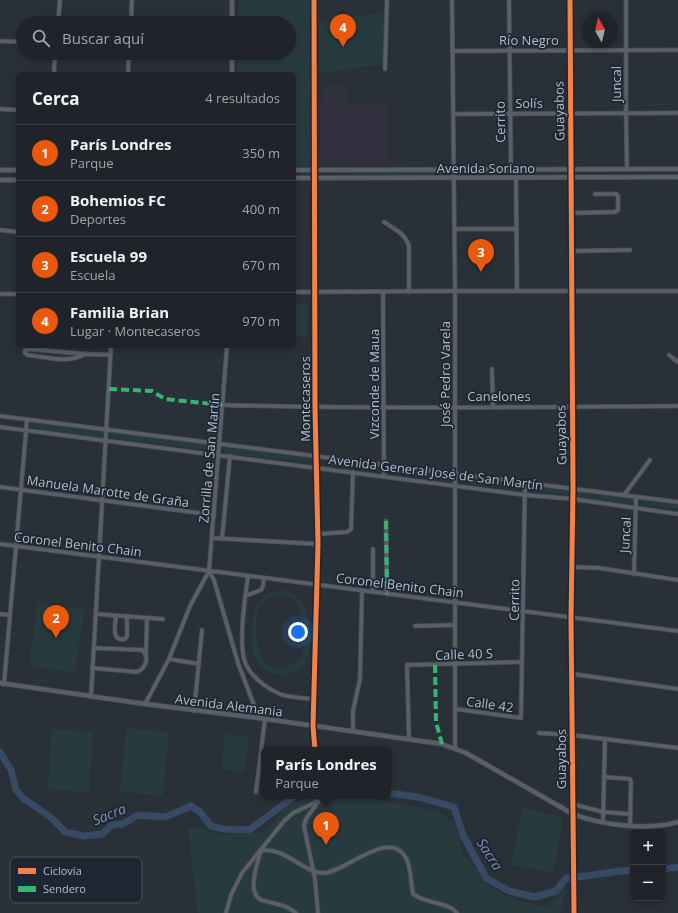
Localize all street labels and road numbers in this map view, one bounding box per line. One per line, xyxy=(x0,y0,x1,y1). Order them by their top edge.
street label: Río Negro xyxy=(499,31,559,49)
street label: Juncal xyxy=(607,66,625,104)
street label: Guayabos xyxy=(549,81,569,141)
street label: Solís xyxy=(515,94,543,112)
street label: Cerrito xyxy=(491,101,509,143)
street label: Avenida Soriano xyxy=(437,159,535,177)
street label: José Pedro Varela xyxy=(436,321,454,429)
street label: Vizconde de Maua xyxy=(365,329,383,439)
street label: Montecaseros xyxy=(296,356,314,442)
street label: Canelones xyxy=(467,387,531,405)
street label: Zorrilla de San Martín xyxy=(194,392,224,524)
street label: Guayabos xyxy=(551,405,571,465)
street label: Avenida General José de San Martín xyxy=(328,450,544,494)
street label: Manuela Marotte de Graña xyxy=(26,471,190,511)
street label: Juncal xyxy=(615,516,635,556)
street label: Coronel Benito Chain xyxy=(13,527,143,561)
street label: Coronel Benito Chain xyxy=(335,568,465,602)
street label: Cerrito xyxy=(505,579,523,621)
street label: Calle 40 S xyxy=(435,644,493,664)
street label: Avenida Alemania xyxy=(174,689,284,721)
street label: Calle 42 xyxy=(465,692,515,716)
street label: Guayabos xyxy=(552,729,570,789)

